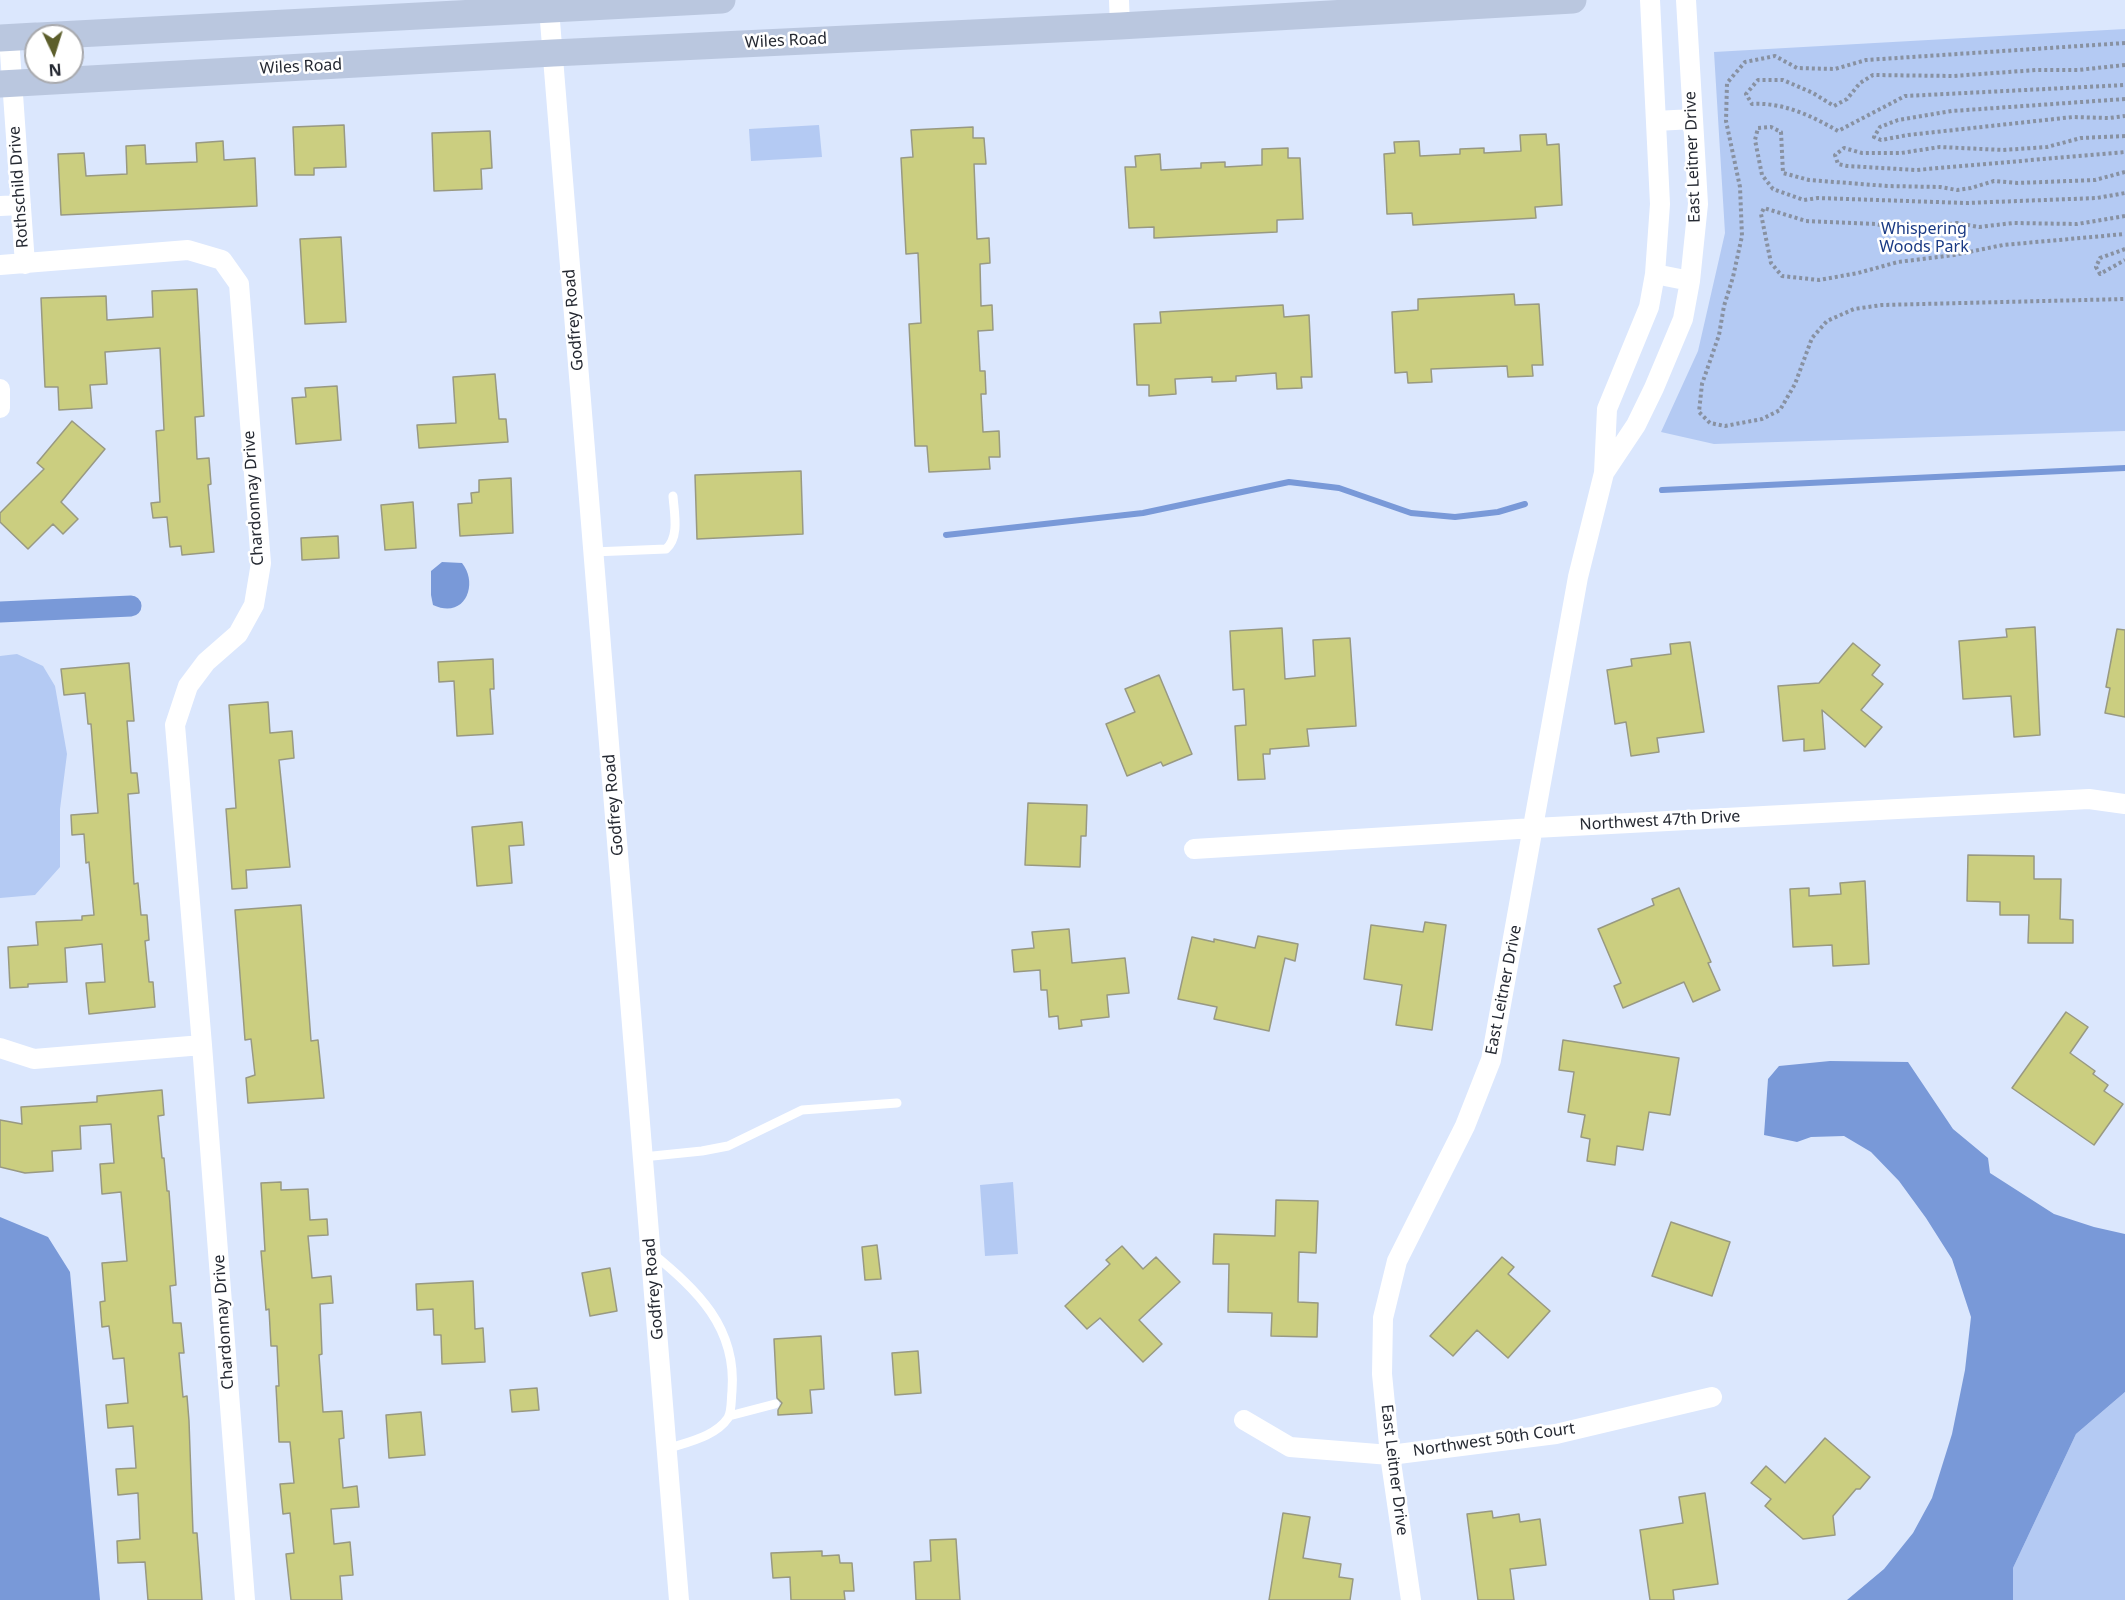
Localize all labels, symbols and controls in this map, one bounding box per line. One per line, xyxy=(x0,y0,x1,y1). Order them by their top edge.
north arrow xyxy=(24,24,84,84)
street label: Wiles Road xyxy=(744,29,828,53)
street label: Wiles Road xyxy=(259,55,343,79)
text: N xyxy=(48,59,62,81)
street label: East Leitner Drive xyxy=(1681,91,1705,223)
street label: Rothschild Drive xyxy=(5,125,33,249)
park label: Whispering Woods Park xyxy=(1879,219,1969,257)
street label: Godfrey Road xyxy=(560,268,588,372)
street label: Chardonnay Drive xyxy=(240,430,268,566)
street label: Godfrey Road xyxy=(600,753,628,857)
street label: Northwest 47th Drive xyxy=(1579,807,1741,835)
street label: East Leitner Drive xyxy=(1482,923,1526,1057)
street label: Godfrey Road xyxy=(640,1237,668,1341)
street label: Chardonnay Drive xyxy=(210,1254,238,1390)
street label: East Leitner Drive xyxy=(1376,1403,1412,1537)
street label: Northwest 50th Court xyxy=(1412,1419,1576,1461)

